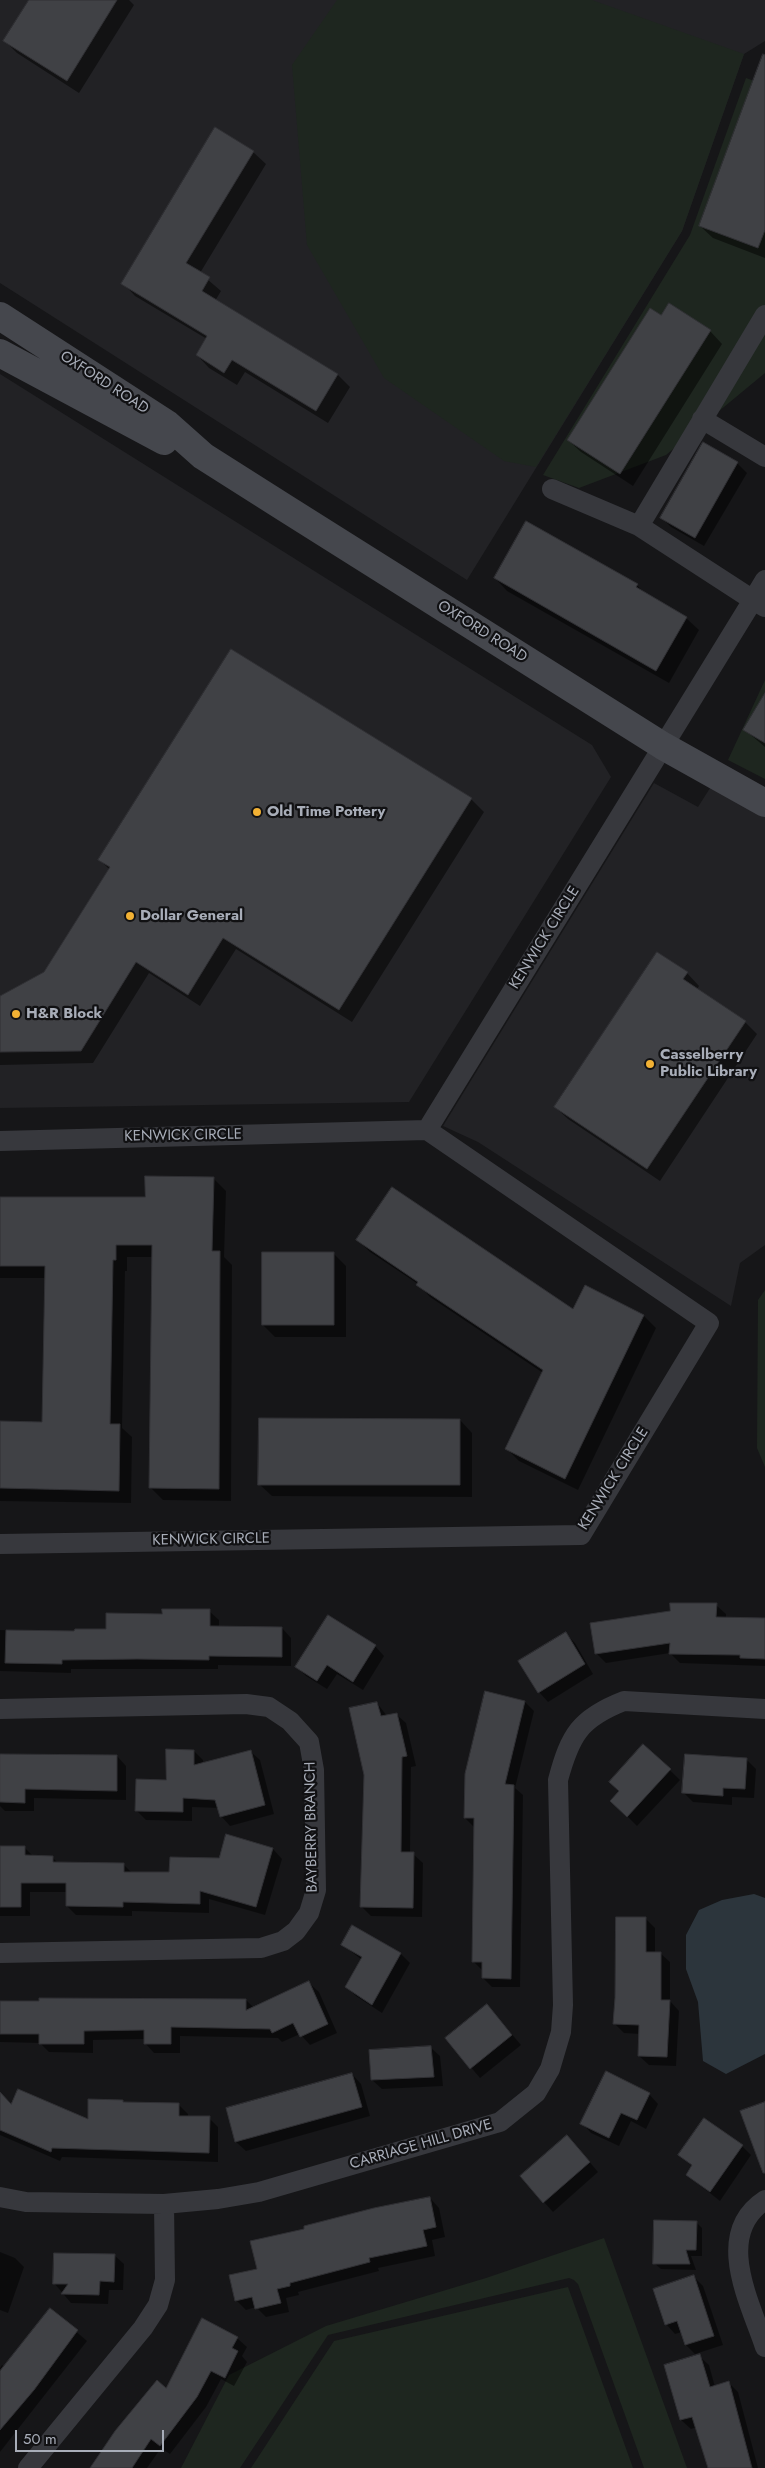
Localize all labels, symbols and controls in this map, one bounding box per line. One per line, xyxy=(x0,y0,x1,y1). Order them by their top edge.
street label: OXFORD ROAD xyxy=(56,348,152,418)
street label: OXFORD ROAD xyxy=(434,597,530,667)
place label: Old Time Pottery xyxy=(267,803,385,821)
marker: Old Time Pottery xyxy=(251,806,263,818)
street label: KENWICK CIRCLE xyxy=(506,883,584,993)
place label: Dollar General xyxy=(140,907,243,925)
marker: Dollar General xyxy=(124,910,136,922)
place label: H&R Block xyxy=(26,1005,102,1023)
marker: H&R Block xyxy=(10,1008,22,1020)
place label: Casselberry Public Library xyxy=(660,1046,757,1081)
marker: Casselberry Public Library xyxy=(644,1058,656,1070)
street label: KENWICK CIRCLE xyxy=(124,1126,242,1146)
street label: KENWICK CIRCLE xyxy=(575,1424,653,1534)
street label: KENWICK CIRCLE xyxy=(152,1530,270,1550)
street label: BAYBERRY BRANCH xyxy=(302,1761,322,1893)
street label: CARRIAGE HILL DRIVE xyxy=(348,2116,494,2174)
scale bar xyxy=(18,2420,166,2452)
text: 50 m xyxy=(23,2428,57,2450)

